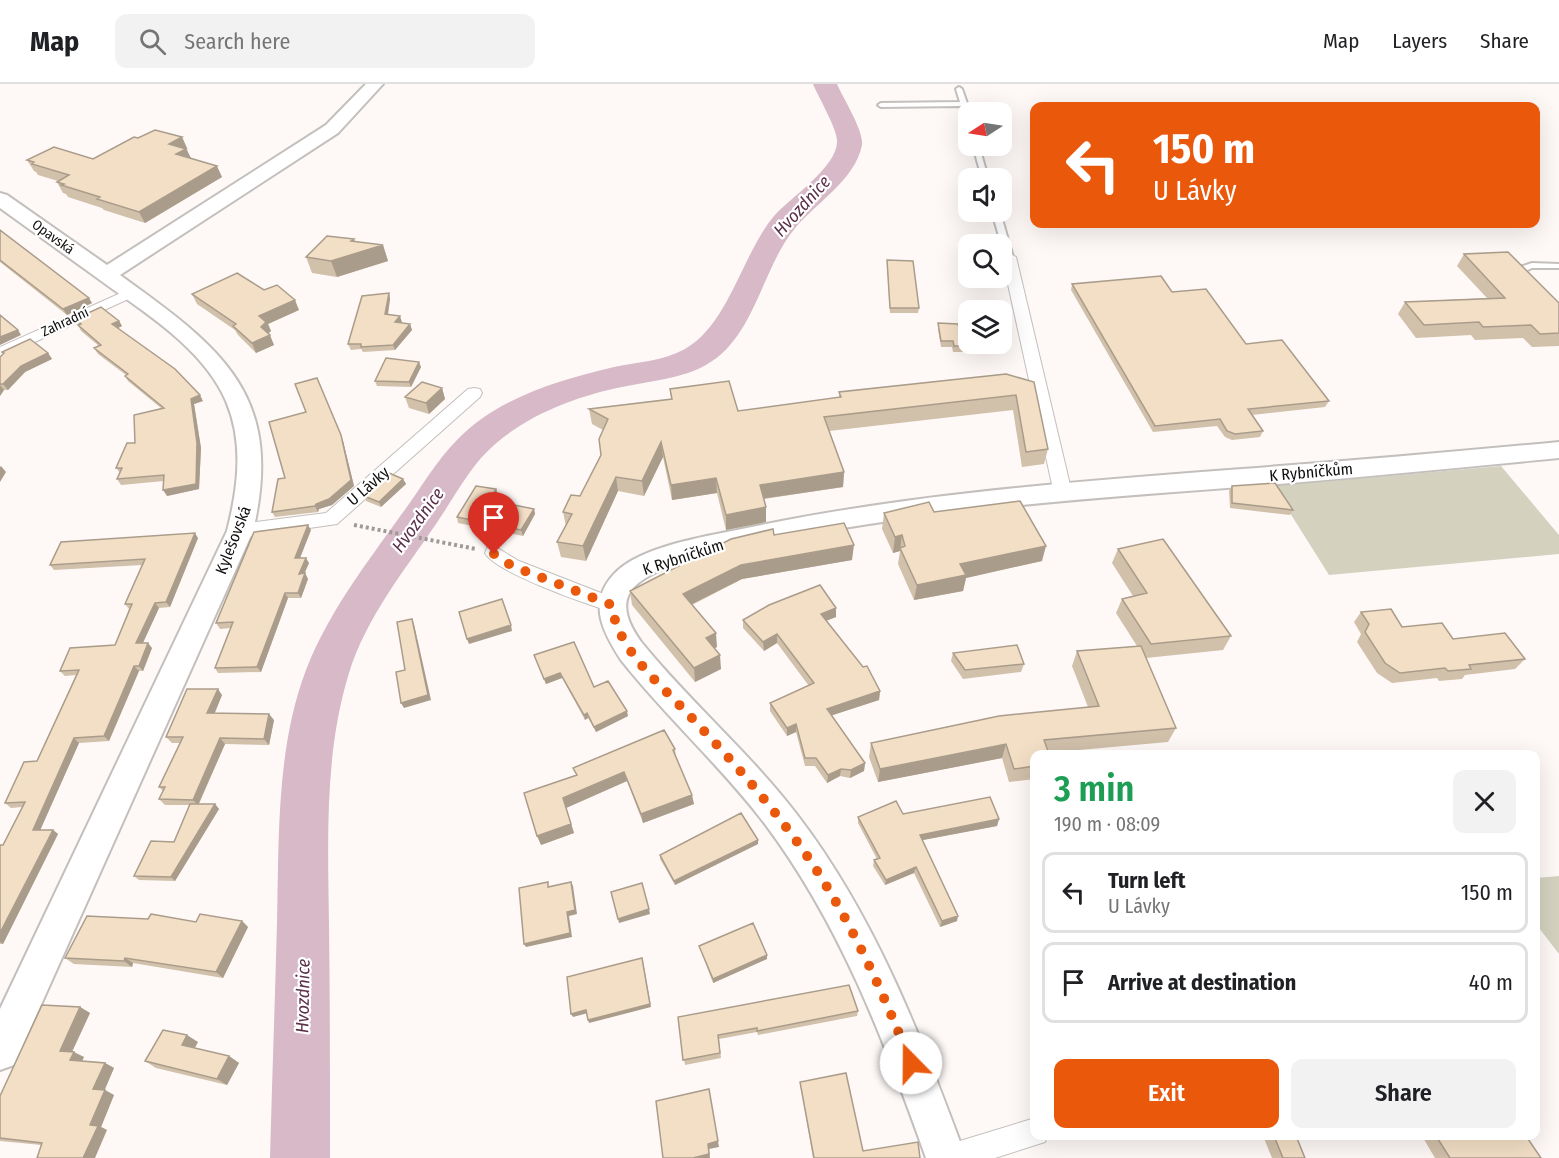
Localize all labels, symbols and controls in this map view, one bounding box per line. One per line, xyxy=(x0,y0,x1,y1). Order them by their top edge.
search box xyxy=(115,14,535,68)
text: Map xyxy=(30,25,79,58)
icon: search xyxy=(136,25,169,58)
text: Search here xyxy=(184,28,290,55)
text: Map xyxy=(1323,28,1359,54)
text: Layers xyxy=(1392,28,1447,54)
text: Share xyxy=(1480,28,1529,54)
north arrow xyxy=(958,102,1012,156)
map controls xyxy=(958,102,1012,354)
text: 150 m xyxy=(1153,124,1255,174)
icon: left xyxy=(1054,126,1132,204)
button: sound xyxy=(958,168,1012,222)
water label: Hvozdnice xyxy=(769,171,835,241)
text: U Lávky xyxy=(1153,175,1236,207)
street label: Opavská xyxy=(29,216,78,258)
button: search xyxy=(958,234,1012,288)
button: layers xyxy=(958,300,1012,354)
street label: Zahradní xyxy=(39,303,92,340)
street label: K Rybníčkům xyxy=(1268,459,1354,485)
street label: U Lávky xyxy=(343,462,394,509)
water label: Hvozdnice xyxy=(387,483,449,557)
pin xyxy=(468,492,519,554)
icon: arrive xyxy=(477,501,510,534)
street label: Kylešovská xyxy=(211,503,255,577)
street label: K Rybníčkům xyxy=(640,535,726,579)
text: 3 min xyxy=(1054,767,1134,811)
button: close xyxy=(1453,770,1516,833)
text: 190 m · 08:09 xyxy=(1054,812,1160,836)
text: Turn left xyxy=(1108,867,1186,894)
icon: left xyxy=(1057,876,1090,909)
text: 150 m xyxy=(1461,879,1513,906)
text: U Lávky xyxy=(1108,894,1170,918)
water label: Hvozdnice xyxy=(291,958,315,1033)
icon: arrive xyxy=(1057,966,1090,999)
text: Arrive at destination xyxy=(1108,969,1296,996)
text: 40 m xyxy=(1469,969,1513,996)
position arrow xyxy=(879,1031,943,1095)
button: Exit xyxy=(1054,1059,1279,1128)
button: Share xyxy=(1291,1059,1516,1128)

